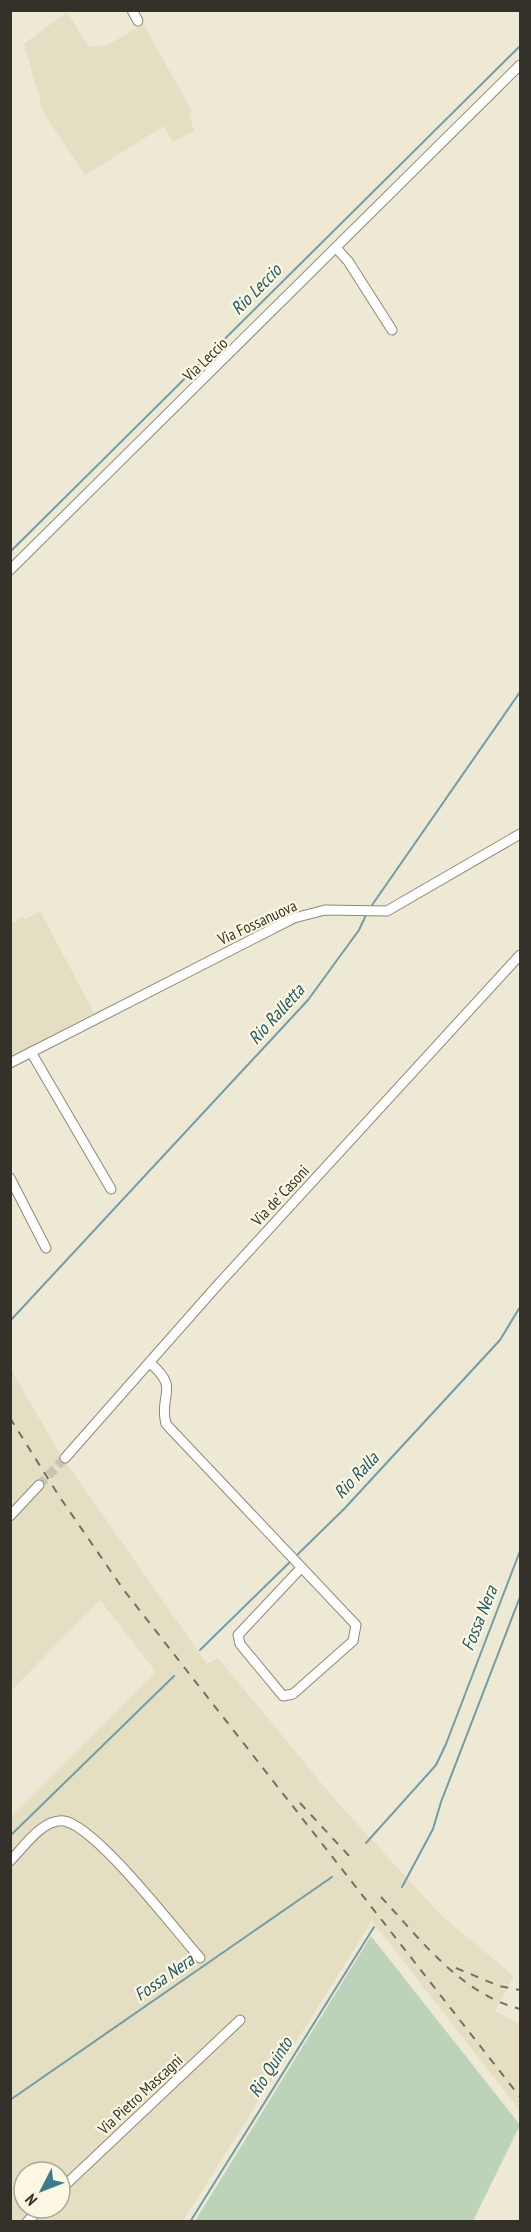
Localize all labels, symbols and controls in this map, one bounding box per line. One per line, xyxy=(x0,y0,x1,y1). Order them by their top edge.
water label: Rio Leccio xyxy=(226,258,287,319)
street label: Via Leccio xyxy=(178,333,232,386)
street label: Via Fossanuova xyxy=(213,895,300,949)
water label: Rio Ralletta xyxy=(243,979,309,1049)
street label: Via de' Casoni xyxy=(246,1161,313,1230)
water label: Rio Ralla xyxy=(329,1446,384,1503)
water label: Fossa Nera xyxy=(456,1582,503,1654)
water label: Fossa Nera xyxy=(130,1948,199,2006)
water label: Rio Quinto xyxy=(243,2032,298,2101)
street label: Via Pietro Mascagni xyxy=(93,2050,187,2139)
north arrow xyxy=(12,2160,72,2220)
text: N xyxy=(21,2190,41,2210)

